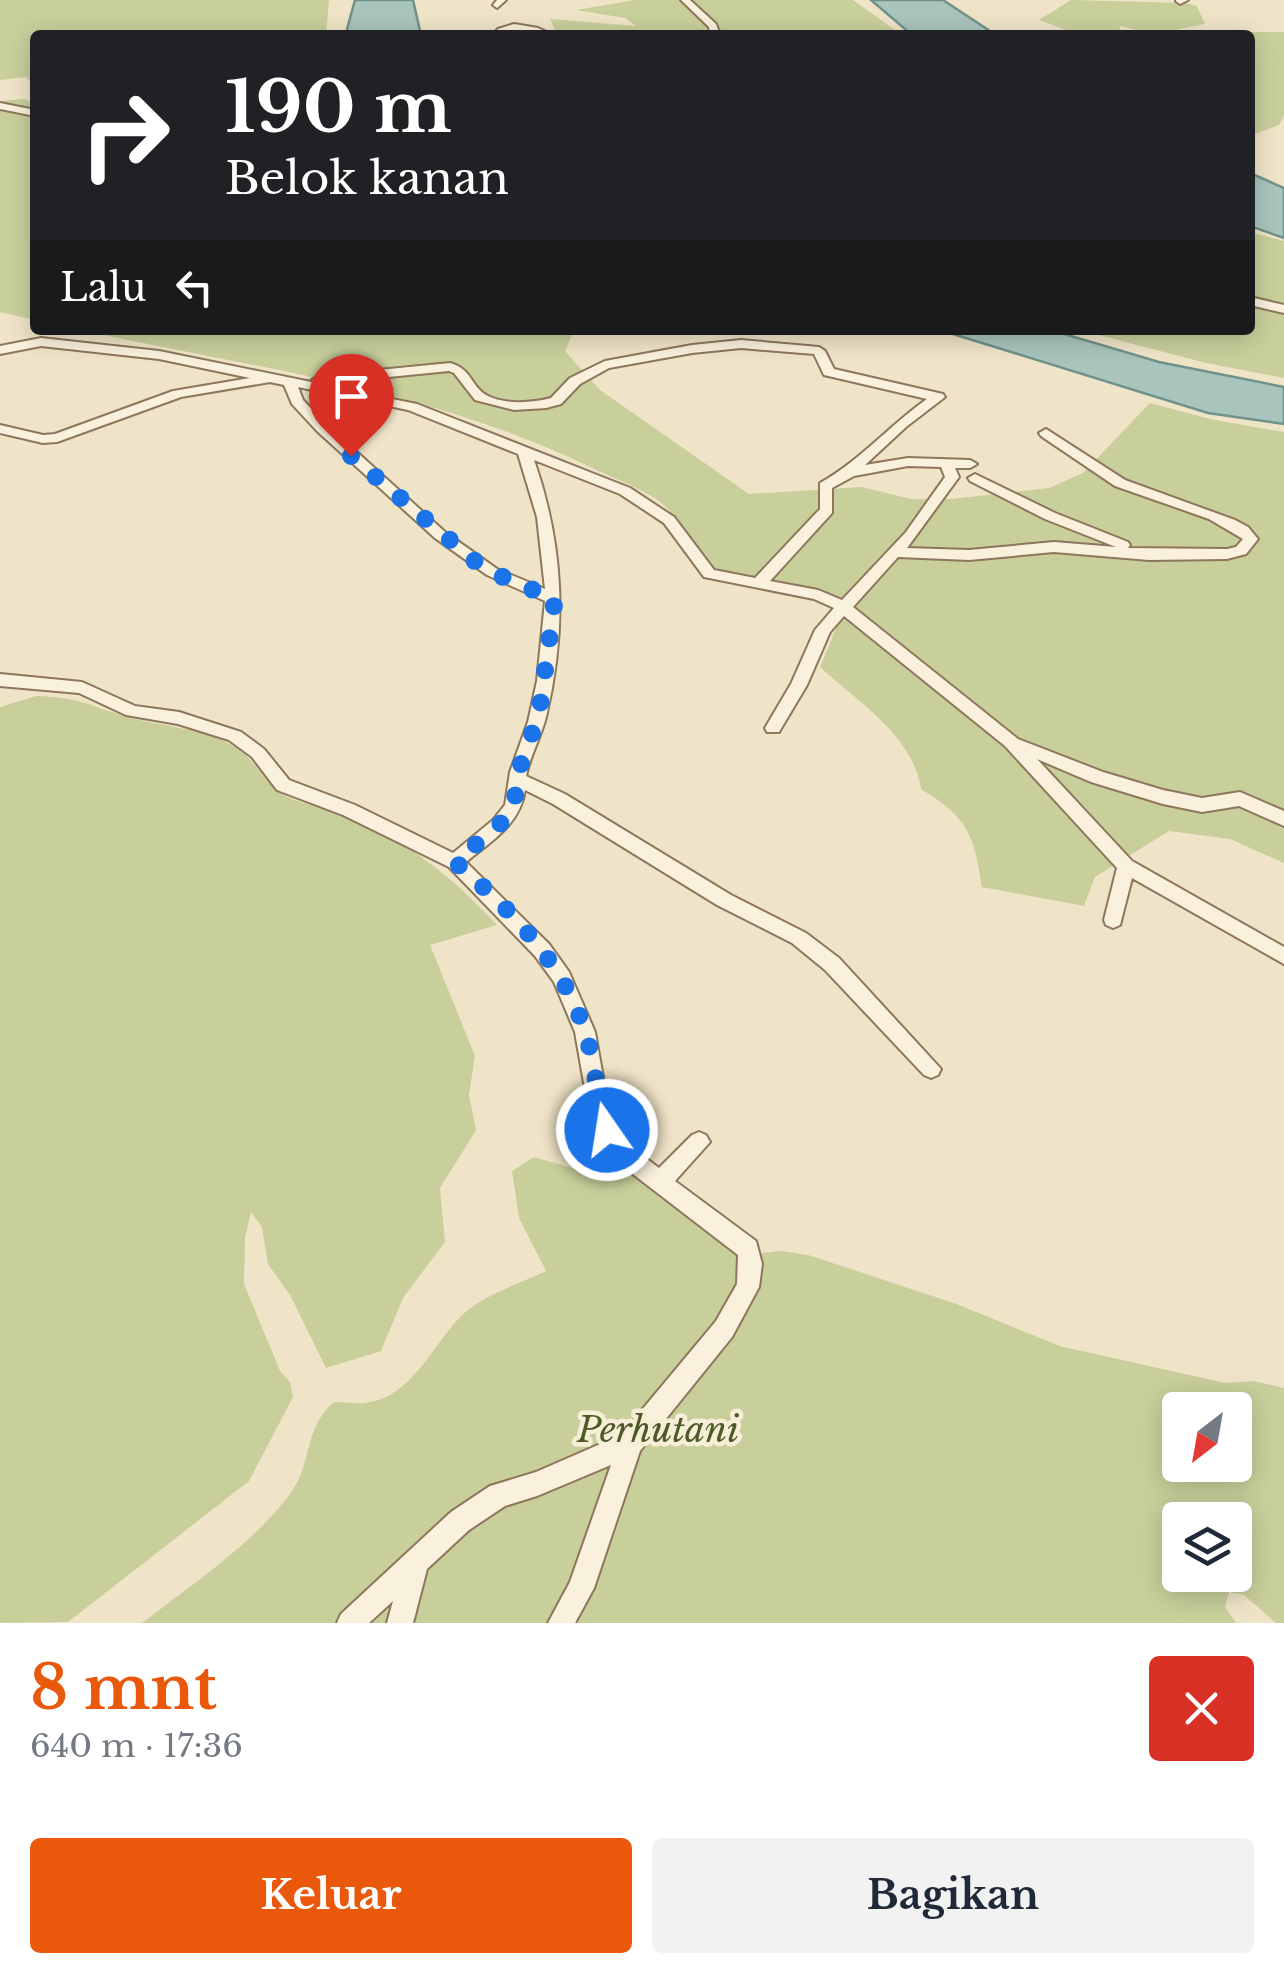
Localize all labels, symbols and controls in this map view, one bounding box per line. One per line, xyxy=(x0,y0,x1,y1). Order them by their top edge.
text: 190 m xyxy=(225,64,452,151)
icon: right xyxy=(60,70,190,200)
text: Belok kanan xyxy=(225,150,509,206)
icon: left xyxy=(167,260,222,315)
text: Lalu xyxy=(60,264,147,311)
pin xyxy=(309,354,394,457)
icon: arrive xyxy=(324,369,379,424)
position arrow xyxy=(555,1078,659,1182)
north arrow xyxy=(1162,1392,1252,1482)
map controls xyxy=(1162,1392,1252,1592)
park label: Perhutani xyxy=(576,1408,739,1451)
button: layers xyxy=(1162,1502,1252,1592)
text: 8 mnt xyxy=(30,1651,217,1725)
button: close xyxy=(1149,1656,1254,1761)
text: 640 m · 17:36 xyxy=(30,1726,243,1766)
button: Keluar xyxy=(30,1838,632,1953)
button: Bagikan xyxy=(652,1838,1254,1953)

